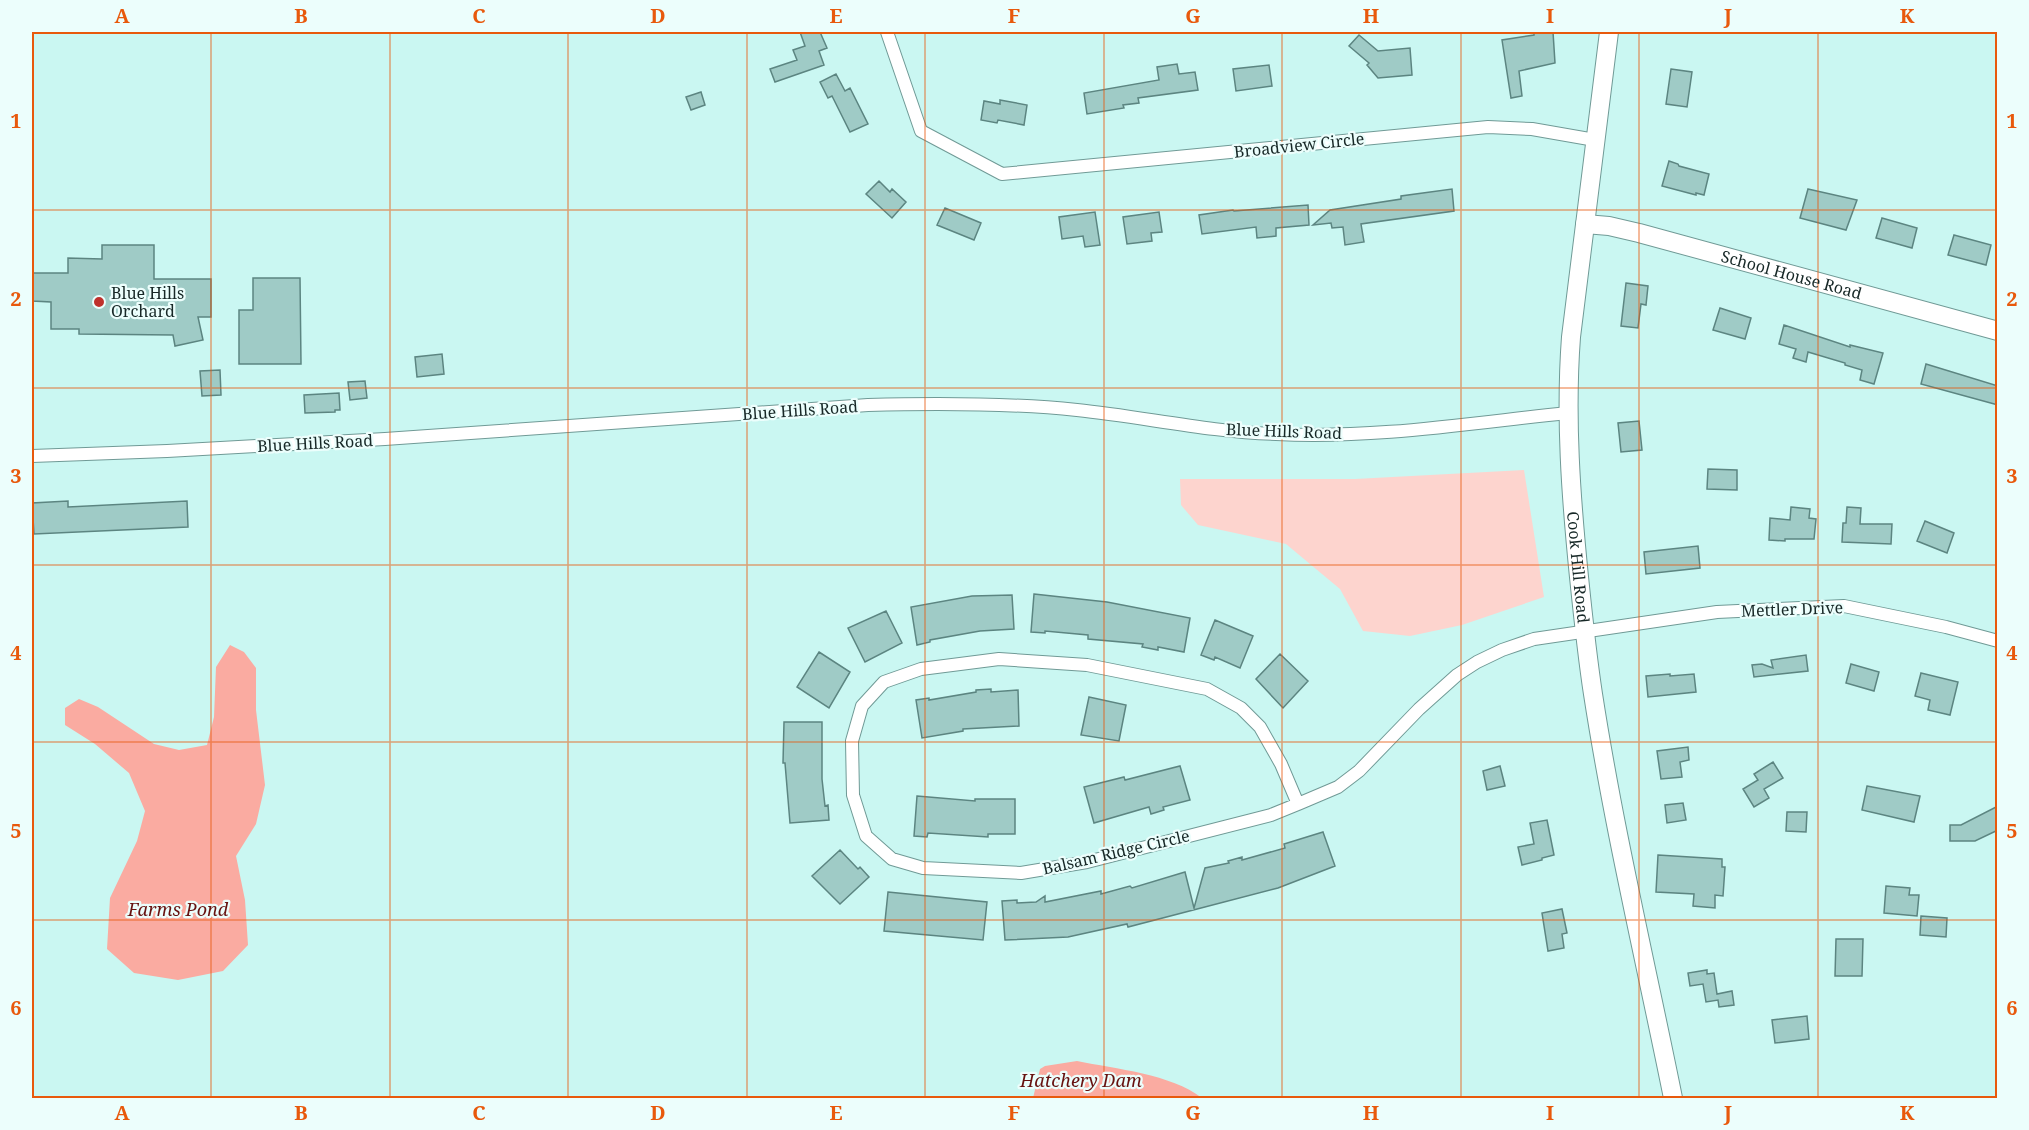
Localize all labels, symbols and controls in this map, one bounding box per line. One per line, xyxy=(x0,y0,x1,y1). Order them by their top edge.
text: A xyxy=(114,2,130,29)
text: B xyxy=(294,2,308,29)
text: C xyxy=(472,2,486,29)
text: D xyxy=(650,2,666,29)
text: E xyxy=(829,2,843,29)
text: F xyxy=(1008,2,1020,29)
text: G xyxy=(1185,2,1201,29)
text: H xyxy=(1363,2,1379,29)
text: I xyxy=(1546,2,1554,29)
text: J xyxy=(1723,2,1732,29)
text: K xyxy=(1900,2,1915,29)
text: 1 xyxy=(10,107,22,134)
text: 1 xyxy=(2006,107,2018,134)
street label: Broadview Circle xyxy=(1233,127,1365,163)
street label: School House Road xyxy=(1719,245,1865,304)
place label: Blue Hills Orchard xyxy=(111,282,184,322)
text: 2 xyxy=(10,285,22,312)
text: 2 xyxy=(2006,285,2018,312)
marker: Blue Hills Orchard xyxy=(92,295,106,309)
street label: Blue Hills Road xyxy=(741,395,859,425)
street label: Blue Hills Road xyxy=(1226,418,1343,444)
street label: Blue Hills Road xyxy=(257,429,374,457)
text: 3 xyxy=(10,462,22,489)
text: 3 xyxy=(2006,462,2018,489)
street label: Cook Hill Road xyxy=(1562,510,1595,624)
street label: Mettler Drive xyxy=(1741,596,1843,622)
text: 4 xyxy=(10,639,22,666)
text: 4 xyxy=(2006,639,2018,666)
text: 5 xyxy=(10,817,22,844)
text: 5 xyxy=(2006,817,2018,844)
street label: Balsam Ridge Circle xyxy=(1040,824,1192,880)
water label: Farms Pond xyxy=(127,897,229,921)
text: 6 xyxy=(10,994,22,1021)
text: 6 xyxy=(2006,994,2018,1021)
water label: Hatchery Dam xyxy=(1019,1068,1142,1092)
text: A xyxy=(114,1099,130,1126)
text: B xyxy=(294,1099,308,1126)
text: C xyxy=(472,1099,486,1126)
text: D xyxy=(650,1099,666,1126)
text: E xyxy=(829,1099,843,1126)
text: F xyxy=(1008,1099,1020,1126)
text: G xyxy=(1185,1099,1201,1126)
text: H xyxy=(1363,1099,1379,1126)
text: I xyxy=(1546,1099,1554,1126)
text: J xyxy=(1723,1099,1732,1126)
text: K xyxy=(1900,1099,1915,1126)

